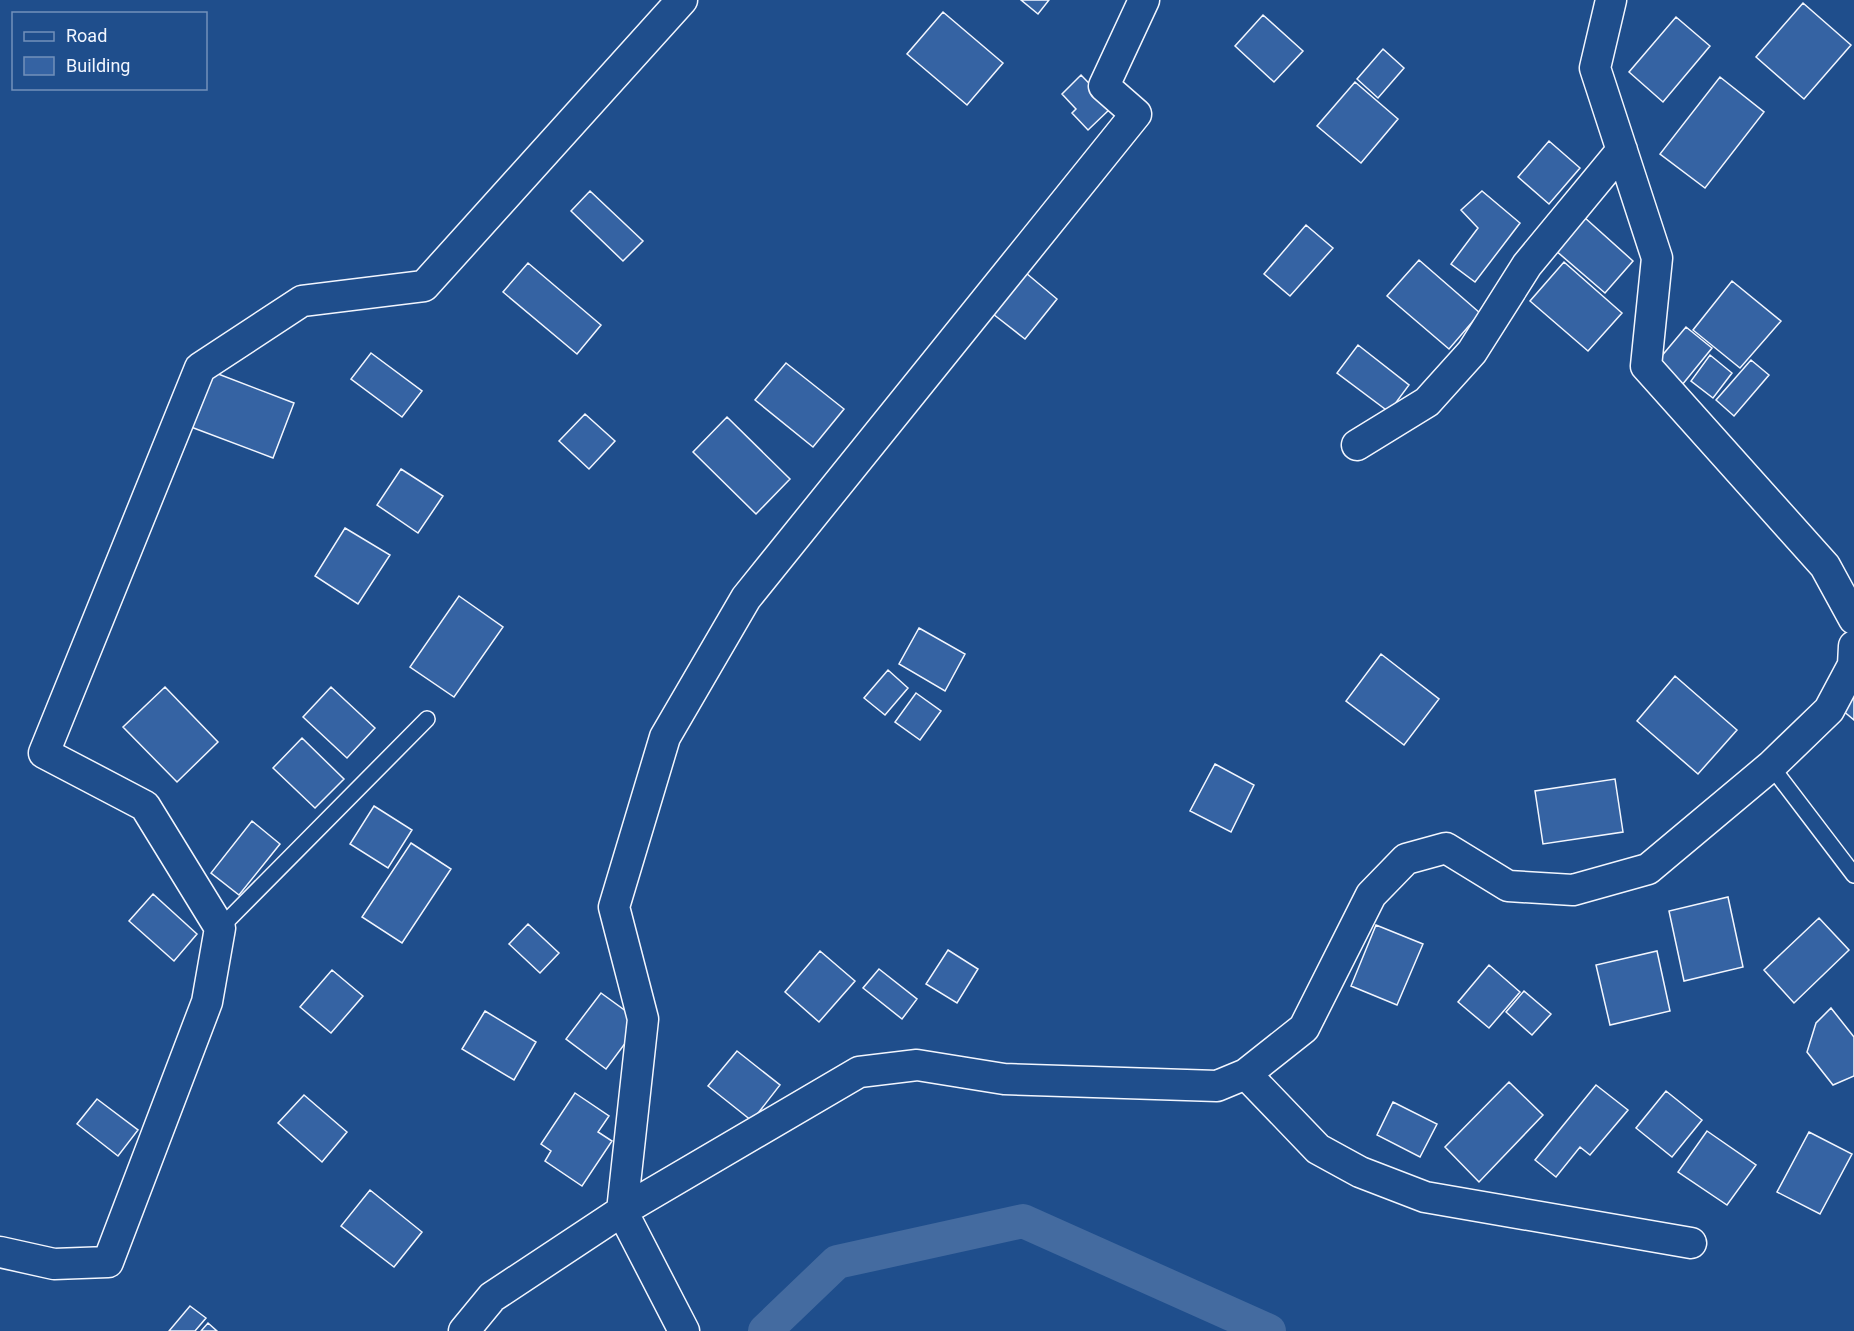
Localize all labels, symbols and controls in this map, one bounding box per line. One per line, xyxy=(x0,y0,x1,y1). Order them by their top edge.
legend xyxy=(12,12,207,90)
text: Road xyxy=(66,25,107,46)
text: Building xyxy=(66,55,130,76)

